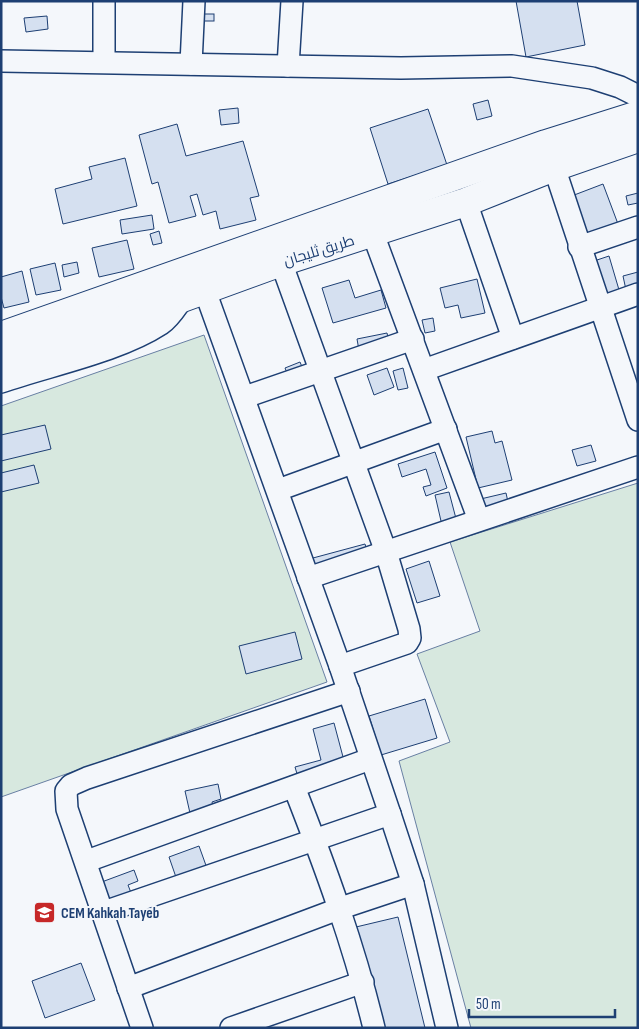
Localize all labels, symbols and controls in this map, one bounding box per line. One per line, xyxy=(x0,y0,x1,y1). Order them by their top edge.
street label: طريق ثليجان xyxy=(281,231,357,271)
school or university icon: CEM Kahkah Tayeb xyxy=(33,901,57,925)
place label: CEM Kahkah Tayeb xyxy=(61,904,159,923)
scale bar xyxy=(469,986,615,1018)
text: 50 m xyxy=(476,995,501,1014)

